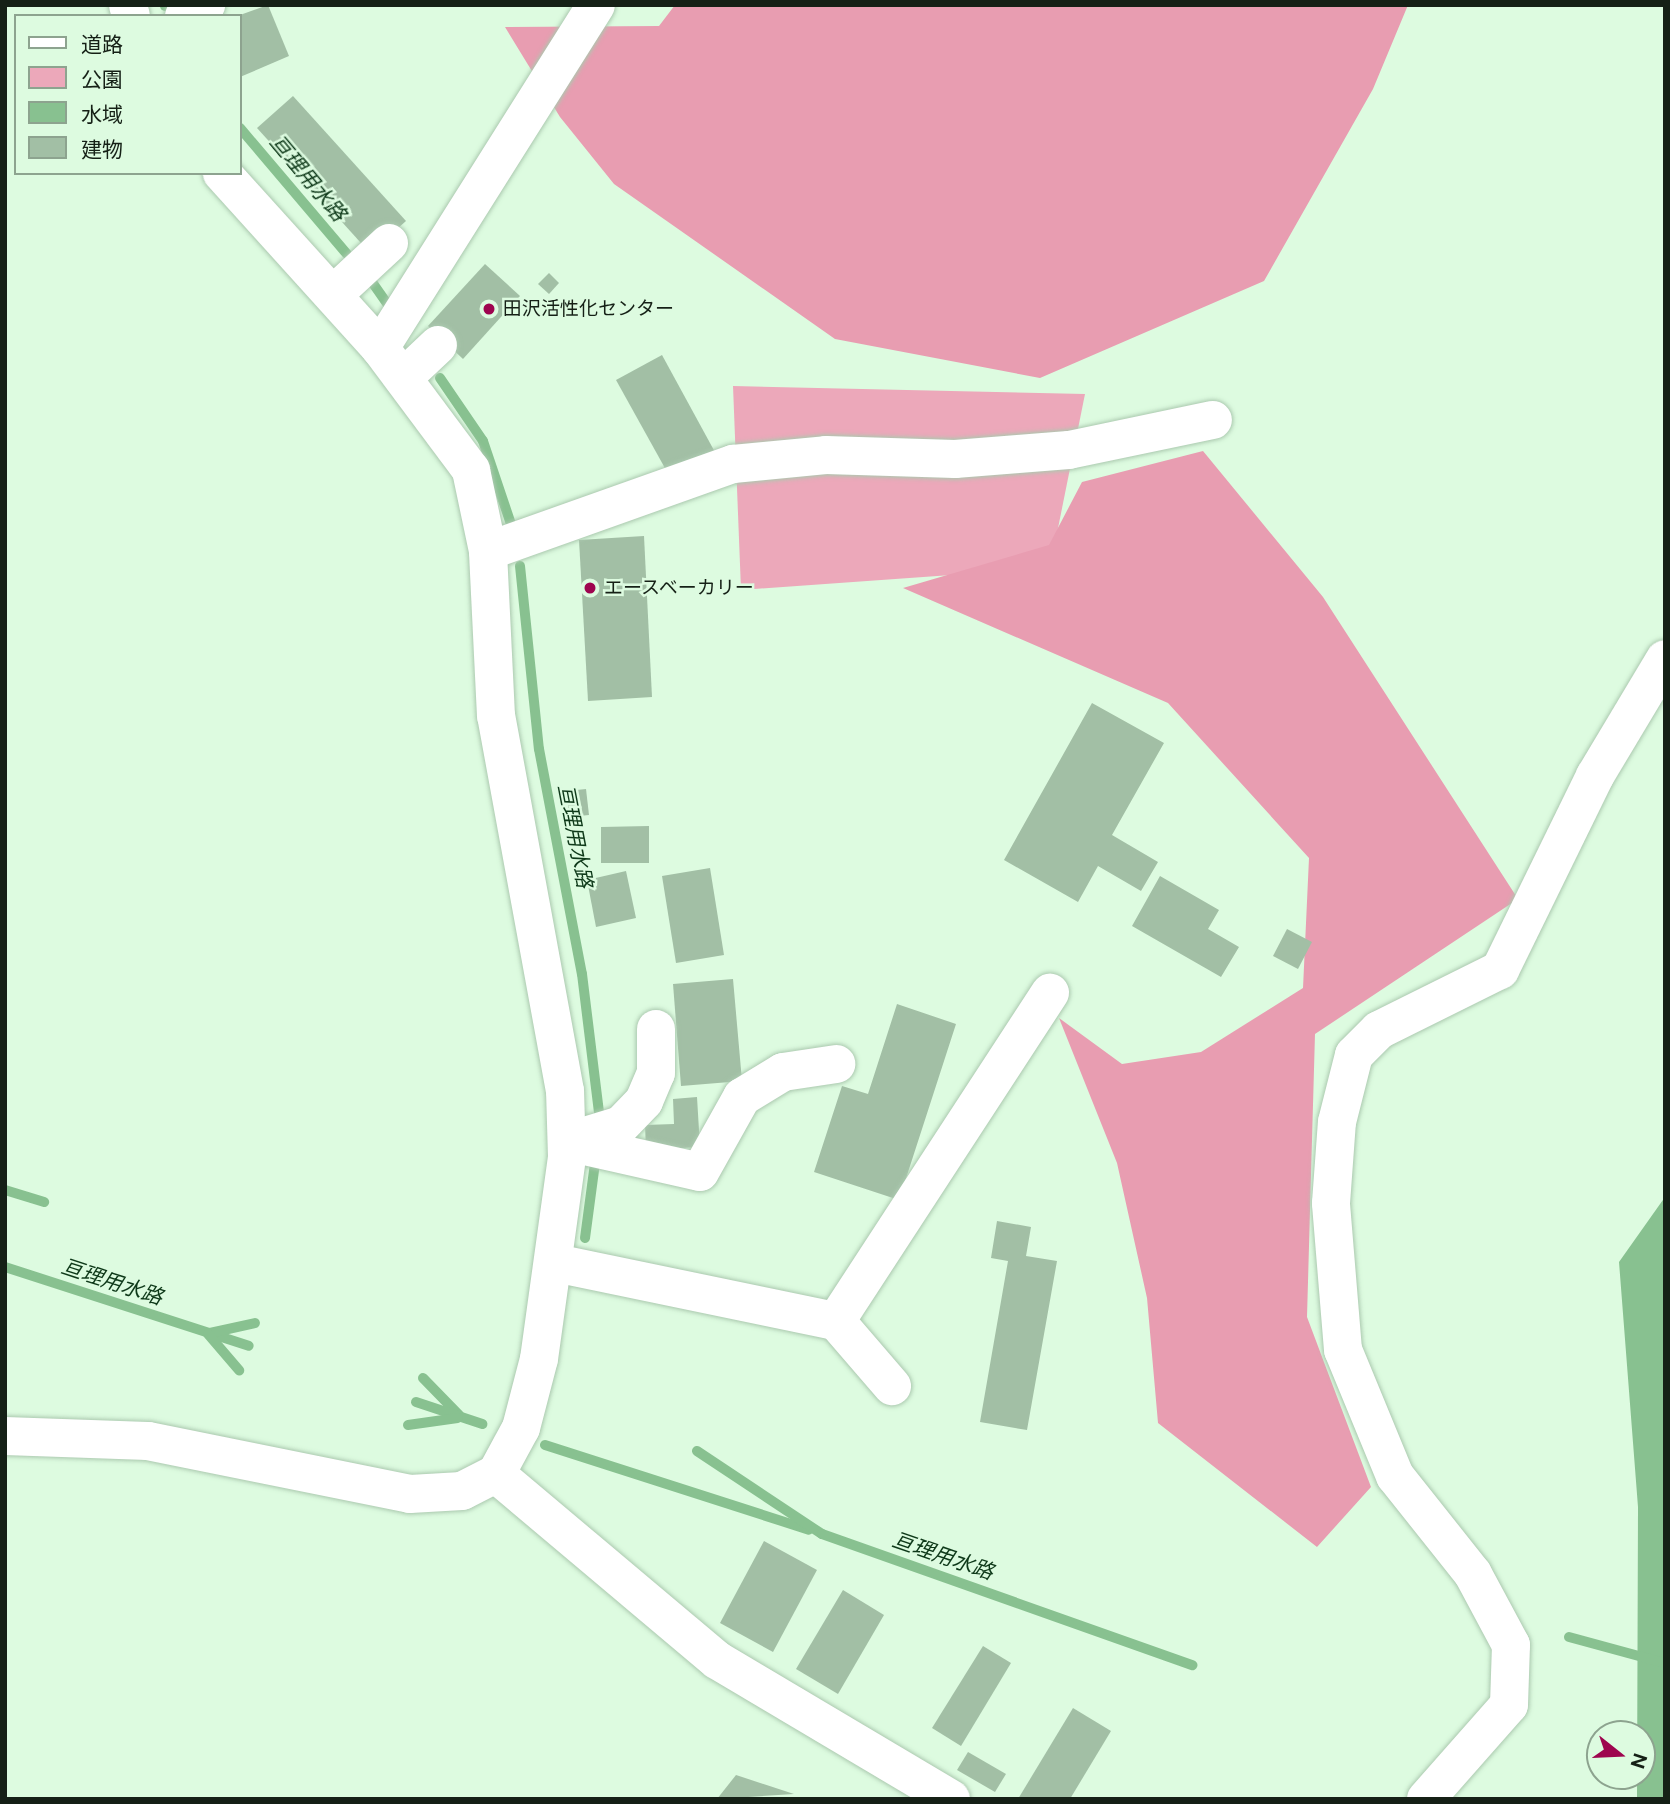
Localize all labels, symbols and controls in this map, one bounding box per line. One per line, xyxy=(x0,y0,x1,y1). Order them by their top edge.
legend xyxy=(14,14,242,175)
text: 道路 xyxy=(81,32,123,57)
text: 公園 xyxy=(81,67,123,92)
text: 水域 xyxy=(81,102,123,127)
water label: 亘理用水路 xyxy=(265,130,351,226)
text: 建物 xyxy=(81,137,123,162)
place label: 田沢活性化センター xyxy=(503,298,674,320)
marker: 田沢活性化センター xyxy=(481,301,497,317)
place label: エースベーカリー xyxy=(604,577,756,599)
marker: エースベーカリー xyxy=(582,580,598,596)
water label: 亘理用水路 xyxy=(553,782,597,890)
water label: 亘理用水路 xyxy=(58,1254,166,1310)
water label: 亘理用水路 xyxy=(889,1527,997,1585)
north arrow xyxy=(1586,1720,1656,1790)
text: N xyxy=(1626,1750,1652,1771)

